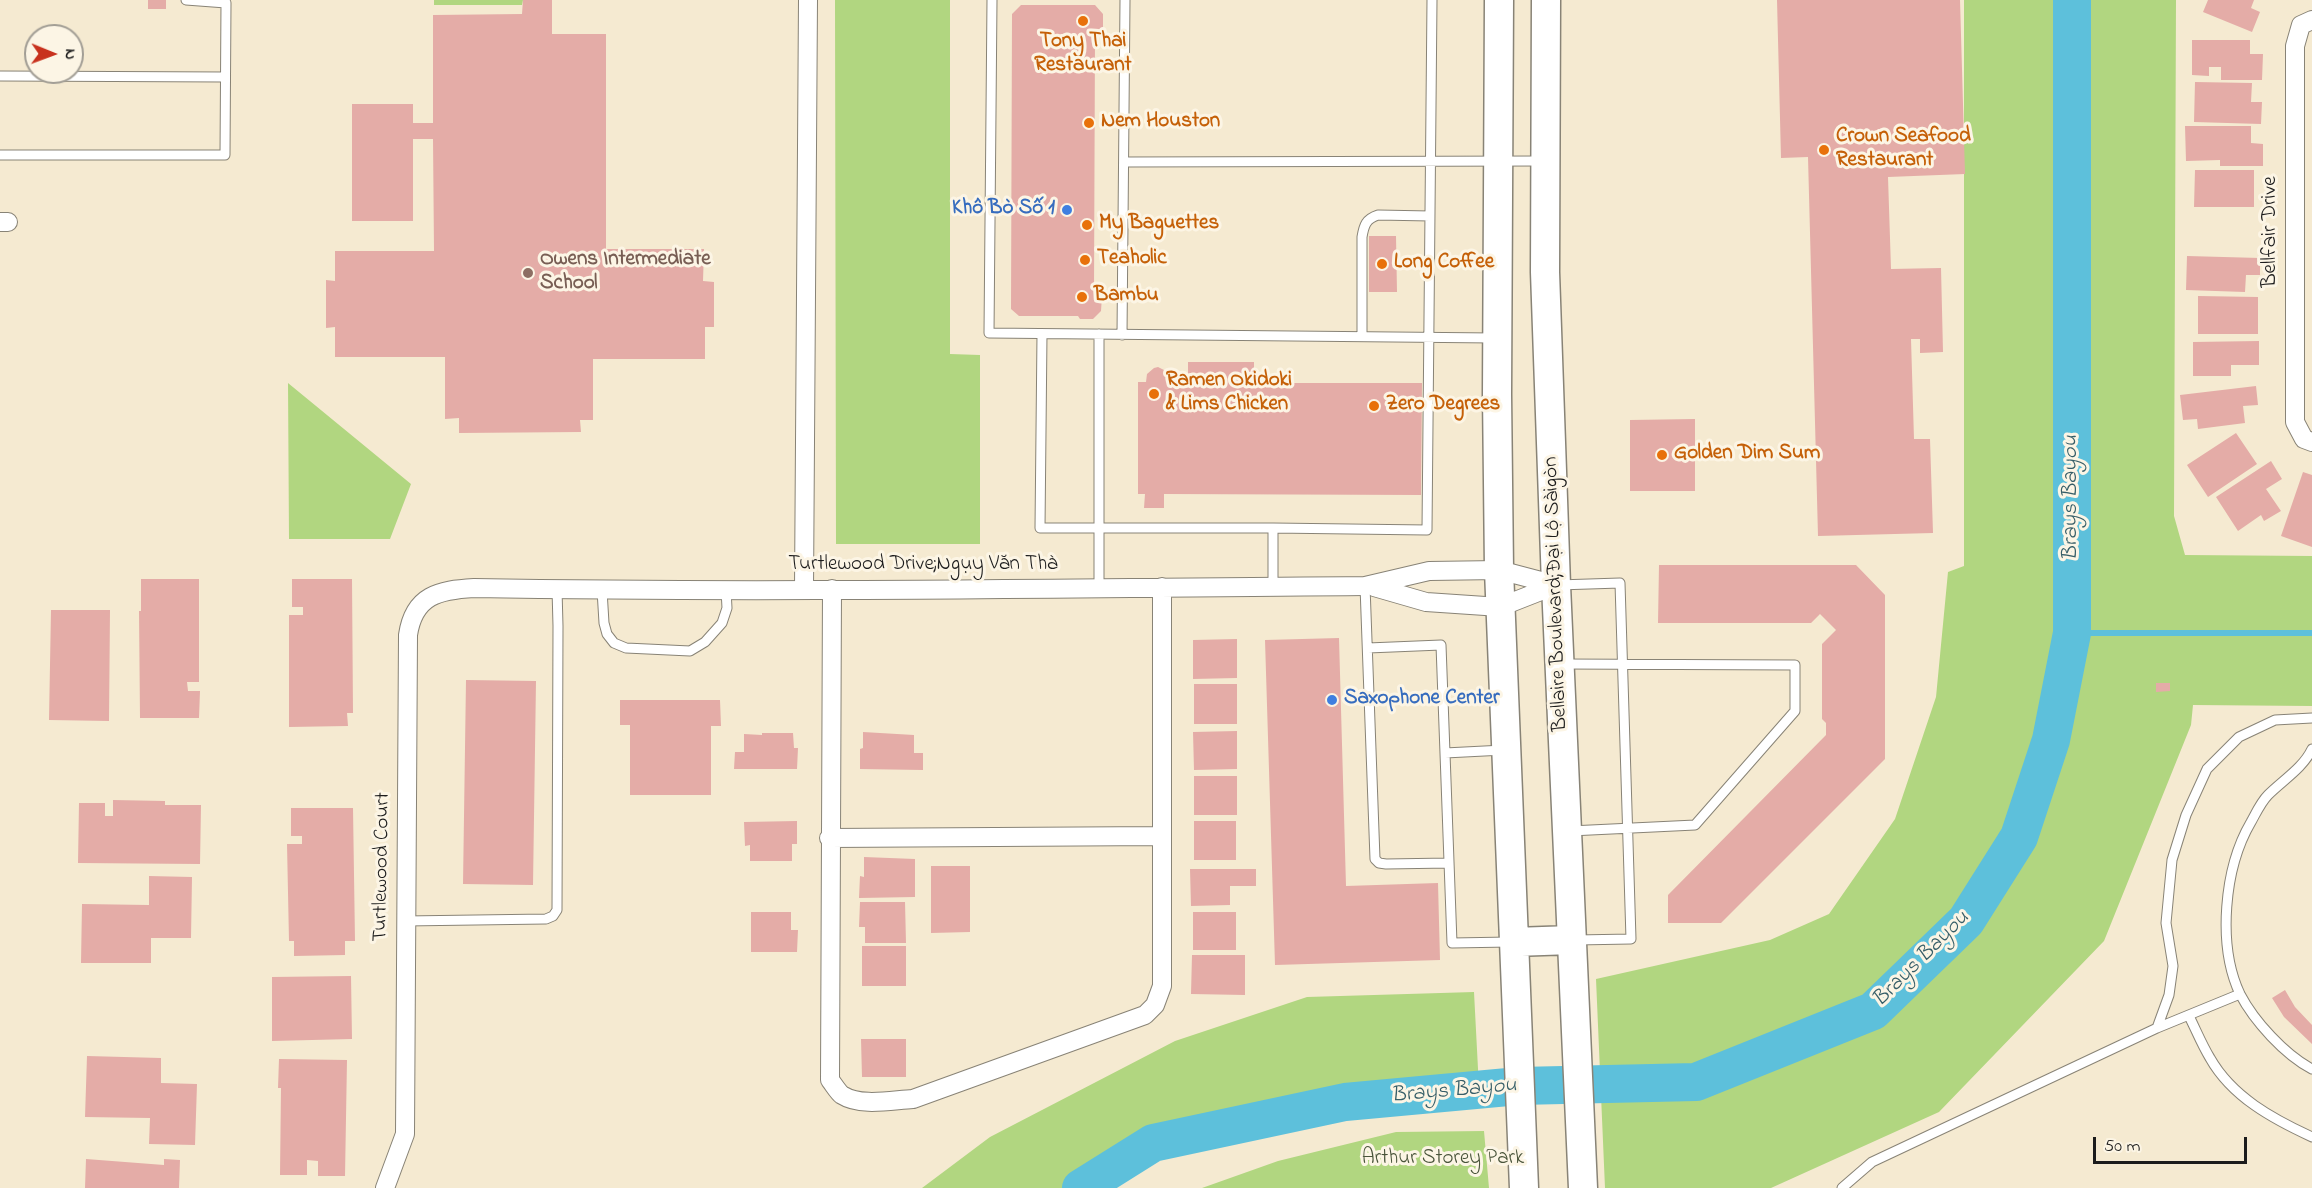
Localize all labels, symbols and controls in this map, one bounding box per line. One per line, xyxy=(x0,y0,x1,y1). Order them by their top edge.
marker: Tony Thai Restaurant xyxy=(1076,14,1090,28)
north arrow xyxy=(24,24,84,84)
place label: Tony Thai Restaurant xyxy=(1034,30,1132,80)
text: N xyxy=(58,49,82,60)
place label: Nem Houston xyxy=(1101,110,1220,136)
marker: Nem Houston xyxy=(1082,116,1096,130)
place label: Crown Seafood Restaurant xyxy=(1836,125,1971,175)
marker: Crown Seafood Restaurant xyxy=(1817,143,1831,157)
street label: Bellfair Drive xyxy=(2259,176,2285,288)
place label: Khô Bò Số 1 xyxy=(952,197,1055,223)
marker: Khô Bò Số 1 xyxy=(1060,203,1074,217)
place label: My Baguettes xyxy=(1099,212,1219,238)
marker: My Baguettes xyxy=(1080,218,1094,232)
place label: Teaholic xyxy=(1097,247,1167,273)
place label: Owens Intermediate School xyxy=(540,248,711,298)
place label: Long Coffee xyxy=(1394,251,1494,277)
marker: Teaholic xyxy=(1078,253,1092,267)
marker: Long Coffee xyxy=(1375,257,1389,271)
marker: Owens Intermediate School xyxy=(521,266,535,280)
place label: Bambu xyxy=(1094,284,1159,310)
marker: Bambu xyxy=(1075,290,1089,304)
place label: Ramen Okidoki & Lims Chicken xyxy=(1166,369,1292,419)
marker: Ramen Okidoki & Lims Chicken xyxy=(1147,387,1161,401)
place label: Zero Degrees xyxy=(1386,393,1500,419)
marker: Zero Degrees xyxy=(1367,399,1381,413)
water label: Brays Bayou xyxy=(2059,435,2085,561)
place label: Golden Dim Sum xyxy=(1674,442,1820,468)
marker: Golden Dim Sum xyxy=(1655,448,1669,462)
street label: Bellaire Boulevard;Đại Lộ Sàigòn xyxy=(1540,456,1574,732)
street label: Turtlewood Drive;Ngụy Văn Thà xyxy=(788,553,1058,579)
place label: Saxophone Center xyxy=(1344,687,1499,713)
marker: Saxophone Center xyxy=(1325,693,1339,707)
street label: Turtlewood Court xyxy=(369,792,397,942)
water label: Brays Bayou xyxy=(1868,906,1976,1014)
water label: Brays Bayou xyxy=(1390,1073,1518,1111)
scale bar xyxy=(2096,1125,2250,1163)
text: 50 m xyxy=(2104,1134,2141,1160)
park label: Arthur Storey Park xyxy=(1362,1147,1524,1173)

